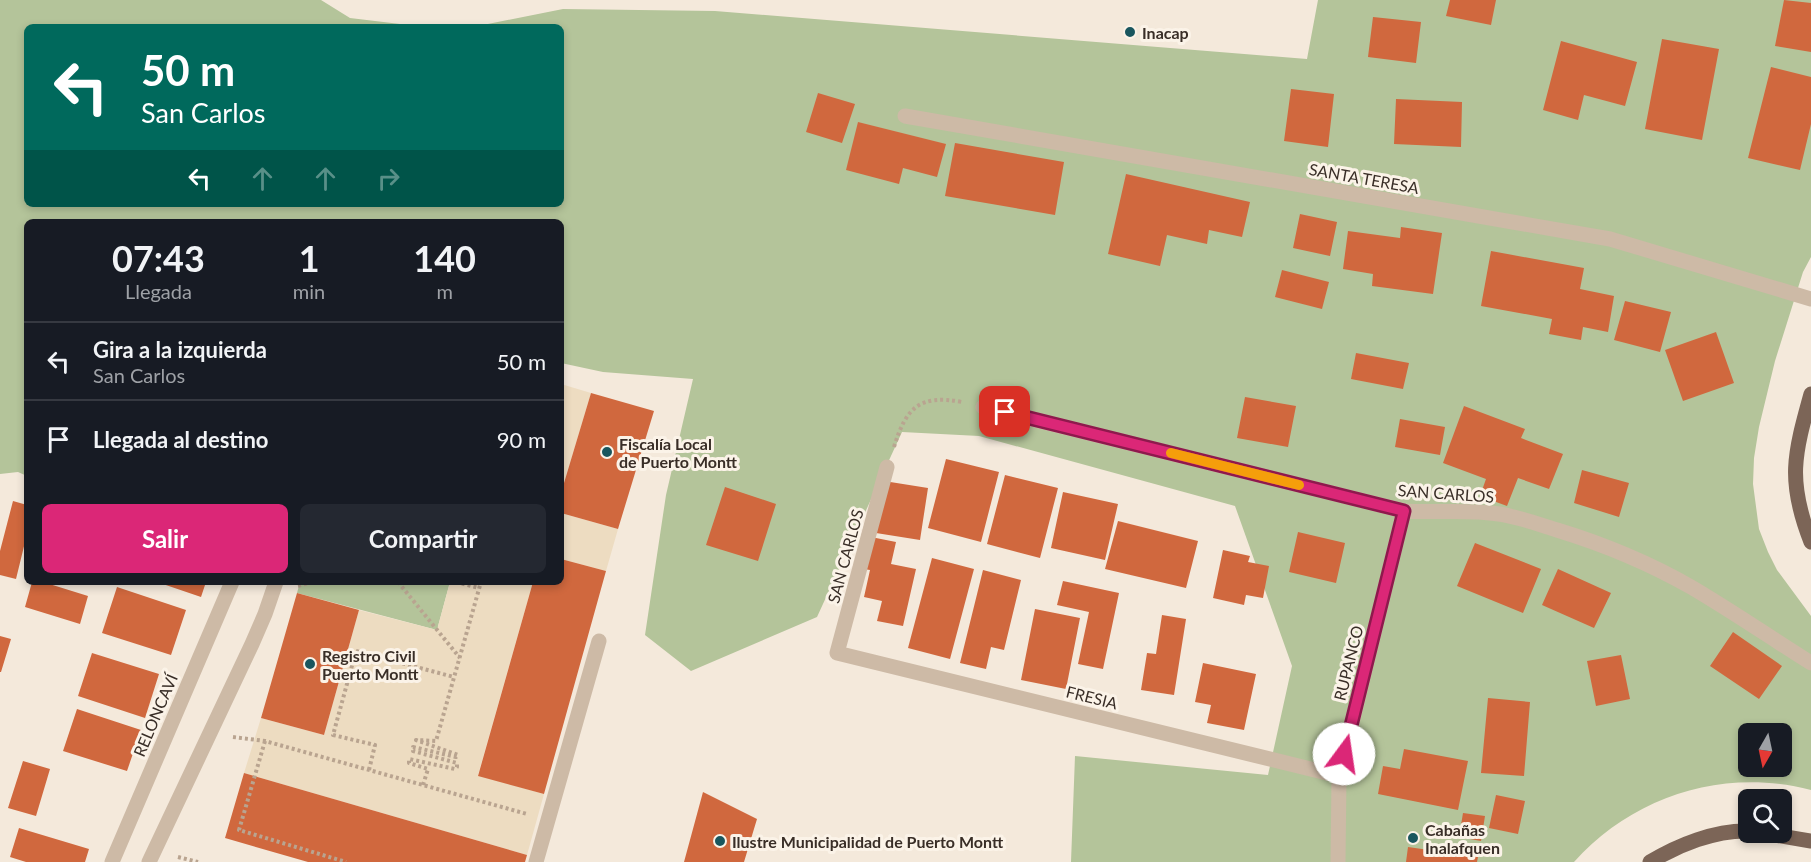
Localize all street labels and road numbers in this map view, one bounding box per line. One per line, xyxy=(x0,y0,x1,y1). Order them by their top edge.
street label: SANTA TERESA xyxy=(1308,159,1420,197)
street label: SAN CARLOS xyxy=(1397,480,1495,506)
street label: SAN CARLOS xyxy=(823,507,867,605)
street label: RUPANCO xyxy=(1329,623,1367,703)
street label: RELONCAVÍ xyxy=(129,669,182,759)
street label: FRESIA xyxy=(1064,681,1120,713)

